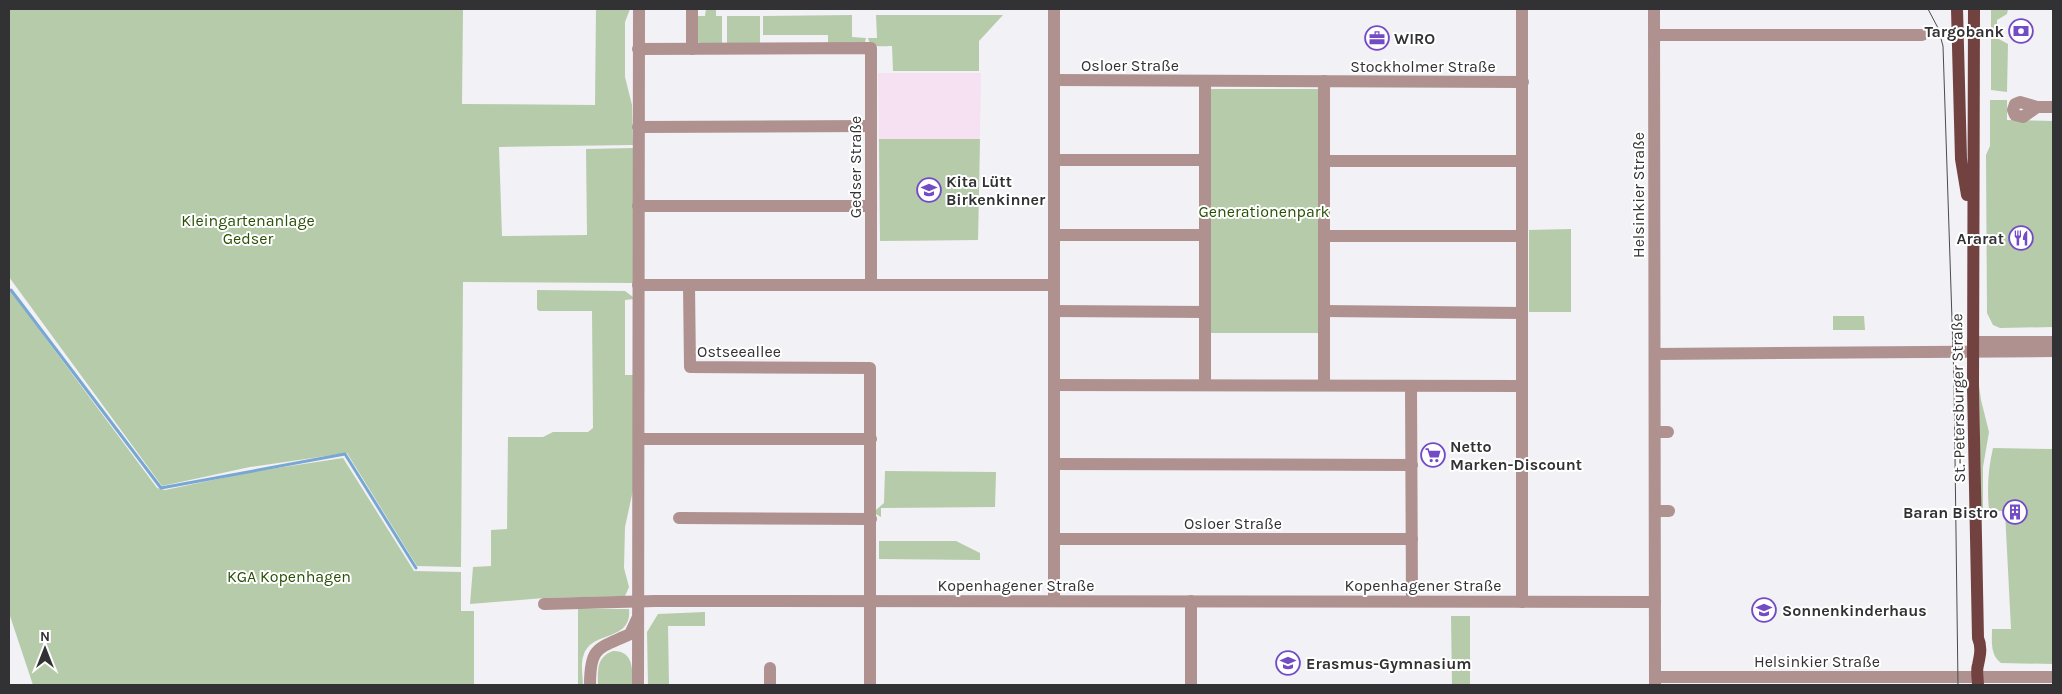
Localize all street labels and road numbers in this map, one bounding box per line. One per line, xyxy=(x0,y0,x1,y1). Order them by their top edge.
street label: Osloer Straße xyxy=(1081,56,1179,75)
street label: Stockholmer Straße xyxy=(1350,57,1496,76)
street label: Gedser Straße xyxy=(846,116,865,218)
street label: Helsinkier Straße xyxy=(1629,132,1648,258)
street label: St.-Petersburger Straße xyxy=(1947,313,1969,483)
street label: Ostseeallee xyxy=(697,342,781,361)
street label: Osloer Straße xyxy=(1184,514,1282,533)
street label: Kopenhagener Straße xyxy=(937,576,1095,595)
street label: Kopenhagener Straße xyxy=(1344,576,1502,595)
street label: Helsinkier Straße xyxy=(1754,652,1880,671)

